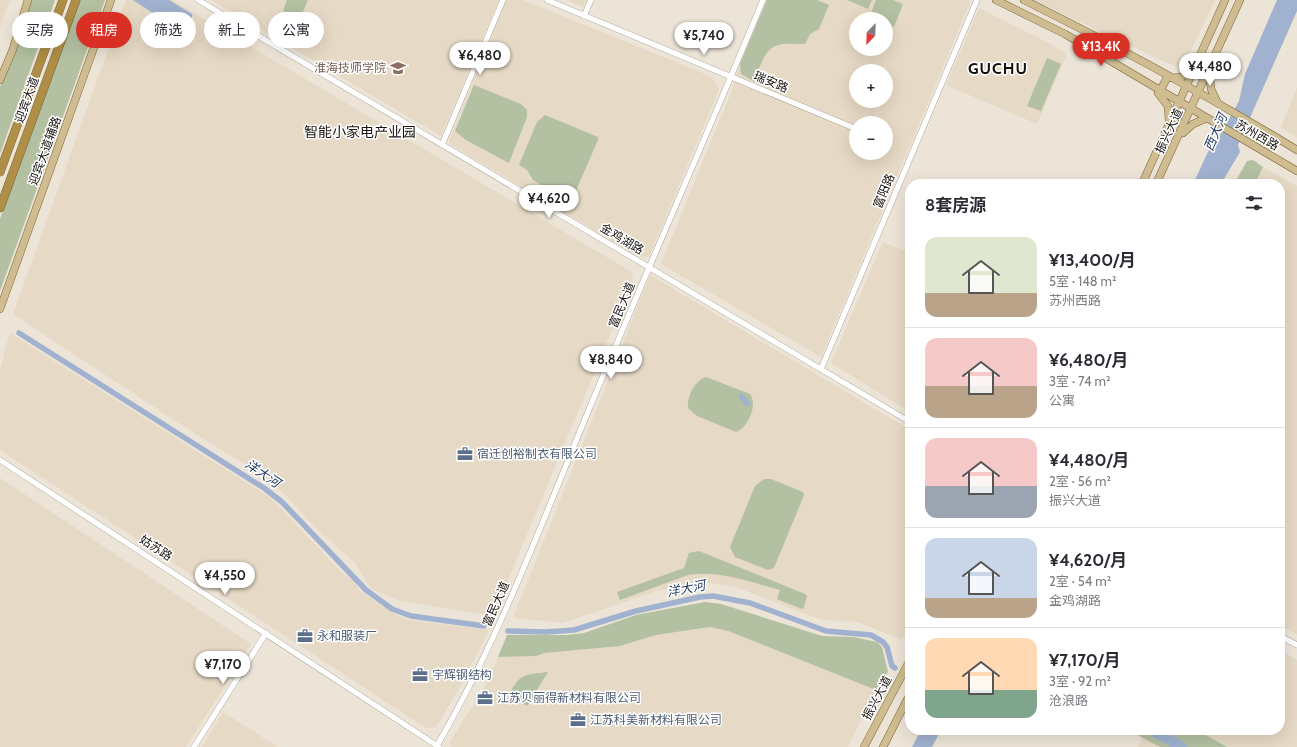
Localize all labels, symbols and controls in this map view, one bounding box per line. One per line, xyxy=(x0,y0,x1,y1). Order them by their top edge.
chip: 买房 xyxy=(12,12,68,48)
chip: 租房 xyxy=(76,12,132,48)
chip: 筛选 xyxy=(140,12,196,48)
chip: 新上 xyxy=(204,12,260,48)
chip: 公寓 xyxy=(268,12,324,48)
north arrow xyxy=(849,12,893,56)
map controls xyxy=(849,12,893,160)
pin: ¥5,740 xyxy=(671,22,737,56)
text: ¥5,740 xyxy=(683,27,725,43)
pin: ¥13.4K xyxy=(1068,33,1134,67)
text: ¥13.4K xyxy=(1082,38,1120,54)
pin: ¥6,480 xyxy=(447,42,513,76)
text: ¥6,480 xyxy=(458,47,502,63)
pin: ¥4,480 xyxy=(1177,53,1243,87)
text: ¥4,480 xyxy=(1188,58,1232,74)
school or university icon: 淮海技师学院 xyxy=(389,59,407,77)
district label: GUCHU xyxy=(968,59,1028,78)
place label: 淮海技师学院 xyxy=(314,60,386,75)
button: + xyxy=(849,64,893,108)
street label: 瑞安路 xyxy=(752,68,791,95)
street label: 迎宾大道 xyxy=(11,75,42,125)
street label: 振兴大道 xyxy=(1152,106,1185,156)
water label: 西大河 xyxy=(1200,108,1231,153)
street label: 迎宾大道辅路 xyxy=(25,114,64,187)
button: − xyxy=(849,116,893,160)
street label: 苏州西路 xyxy=(1233,116,1282,153)
district label: 智能小家电产业园 xyxy=(304,123,416,141)
street label: 富阳路 xyxy=(870,171,897,210)
pin: ¥4,620 xyxy=(516,185,582,219)
text: ¥4,620 xyxy=(528,190,570,206)
icon: filters xyxy=(1243,192,1265,214)
text: 8套房源 xyxy=(925,195,986,215)
street label: 金鸡湖路 xyxy=(598,220,647,257)
text: ¥13,400/月 xyxy=(1049,250,1136,270)
icon: home xyxy=(957,253,1005,301)
text: 5室 · 148 m² xyxy=(1049,273,1116,289)
street label: 富民大道 xyxy=(605,280,638,330)
text: 苏州西路 xyxy=(1049,292,1101,308)
pin: ¥8,840 xyxy=(578,346,644,380)
text: ¥6,480/月 xyxy=(1049,350,1128,370)
text: ¥8,840 xyxy=(589,351,633,367)
icon: home xyxy=(957,354,1005,402)
text: 3室 · 74 m² xyxy=(1049,373,1110,389)
text: 公寓 xyxy=(1049,392,1075,408)
office icon: 宿迁创裕制衣有限公司 xyxy=(456,445,474,463)
place label: 宿迁创裕制衣有限公司 xyxy=(477,446,597,461)
text: ¥4,480/月 xyxy=(1049,450,1129,470)
icon: home xyxy=(957,454,1005,502)
water label: 洋大河 xyxy=(242,455,286,492)
text: 2室 · 56 m² xyxy=(1049,473,1111,489)
text: 振兴大道 xyxy=(1049,492,1101,508)
street label: 姑苏路 xyxy=(137,531,175,564)
text: ¥4,620/月 xyxy=(1049,550,1127,570)
icon: home xyxy=(957,554,1005,602)
pin: ¥4,550 xyxy=(192,562,258,596)
text: ¥4,550 xyxy=(204,567,246,583)
text: 2室 · 54 m² xyxy=(1049,573,1111,589)
water label: 洋大河 xyxy=(665,576,710,600)
street label: 富民大道 xyxy=(479,579,512,629)
text: 金鸡湖路 xyxy=(1049,592,1101,608)
office icon: 永和服装厂 xyxy=(296,627,314,645)
place label: 永和服装厂 xyxy=(317,628,377,643)
text: ¥7,170/月 xyxy=(1049,650,1121,670)
pin: ¥7,170 xyxy=(190,651,256,685)
icon: home xyxy=(957,654,1005,702)
text: ¥7,170 xyxy=(204,656,242,672)
office icon: 宇辉钢结构 xyxy=(411,666,429,684)
place label: 宇辉钢结构 xyxy=(432,667,492,682)
street label: 振兴大道 xyxy=(859,673,894,722)
text: 3室 · 92 m² xyxy=(1049,673,1111,689)
office icon: 江苏贝丽得新材料有限公司 xyxy=(476,689,494,707)
place label: 江苏贝丽得新材料有限公司 xyxy=(497,690,641,705)
text: 沧浪路 xyxy=(1049,692,1088,708)
office icon: 江苏科美新材料有限公司 xyxy=(569,711,587,729)
place label: 江苏科美新材料有限公司 xyxy=(590,712,722,727)

